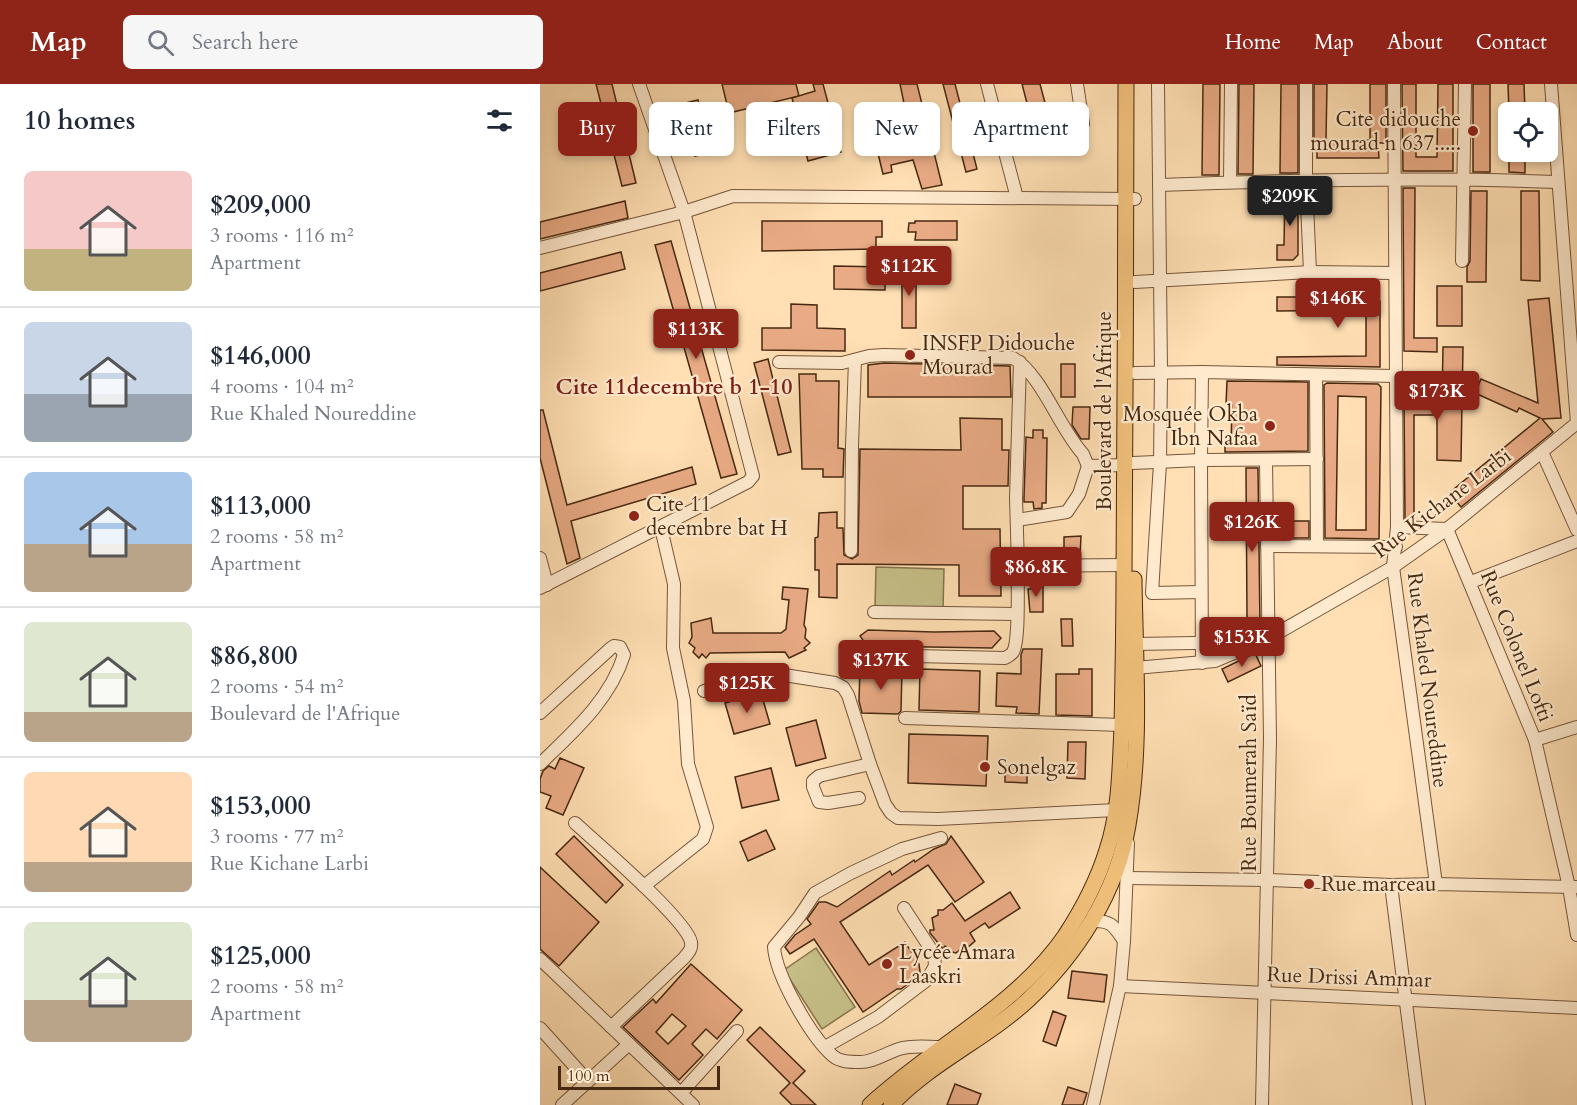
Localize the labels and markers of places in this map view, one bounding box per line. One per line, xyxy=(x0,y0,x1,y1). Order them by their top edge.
place label: Cite didouche mourad n 637..... xyxy=(1310,105,1461,158)
marker: Cite didouche mourad n 637..... xyxy=(1466,124,1480,138)
pin: $209K xyxy=(1248,176,1332,227)
pin: $112K xyxy=(867,246,951,297)
pin: $146K xyxy=(1296,278,1380,329)
pin: $113K xyxy=(654,309,738,360)
place label: INSFP Didouche Mourad xyxy=(922,329,1075,382)
marker: INSFP Didouche Mourad xyxy=(903,348,917,362)
pin: $173K xyxy=(1395,371,1479,422)
place label: Mosquée Okba Ibn Nafaa xyxy=(1123,400,1258,453)
marker: Mosquée Okba Ibn Nafaa xyxy=(1263,419,1277,433)
place label: Cite 11 decembre bat H xyxy=(646,490,788,543)
pin: $126K xyxy=(1210,502,1294,553)
marker: Cite 11 decembre bat H xyxy=(627,509,641,523)
pin: $86.8K xyxy=(987,547,1085,598)
pin: $153K xyxy=(1200,617,1284,668)
pin: $137K xyxy=(839,640,923,691)
pin: $125K xyxy=(705,663,789,714)
place label: Sonelgaz xyxy=(997,753,1077,782)
marker: Sonelgaz xyxy=(978,760,992,774)
place label: Rue marceau xyxy=(1321,870,1436,899)
marker: Rue marceau xyxy=(1302,877,1316,891)
place label: Lycée Amara Laaskri xyxy=(899,938,1016,991)
marker: Lycée Amara Laaskri xyxy=(880,957,894,971)

